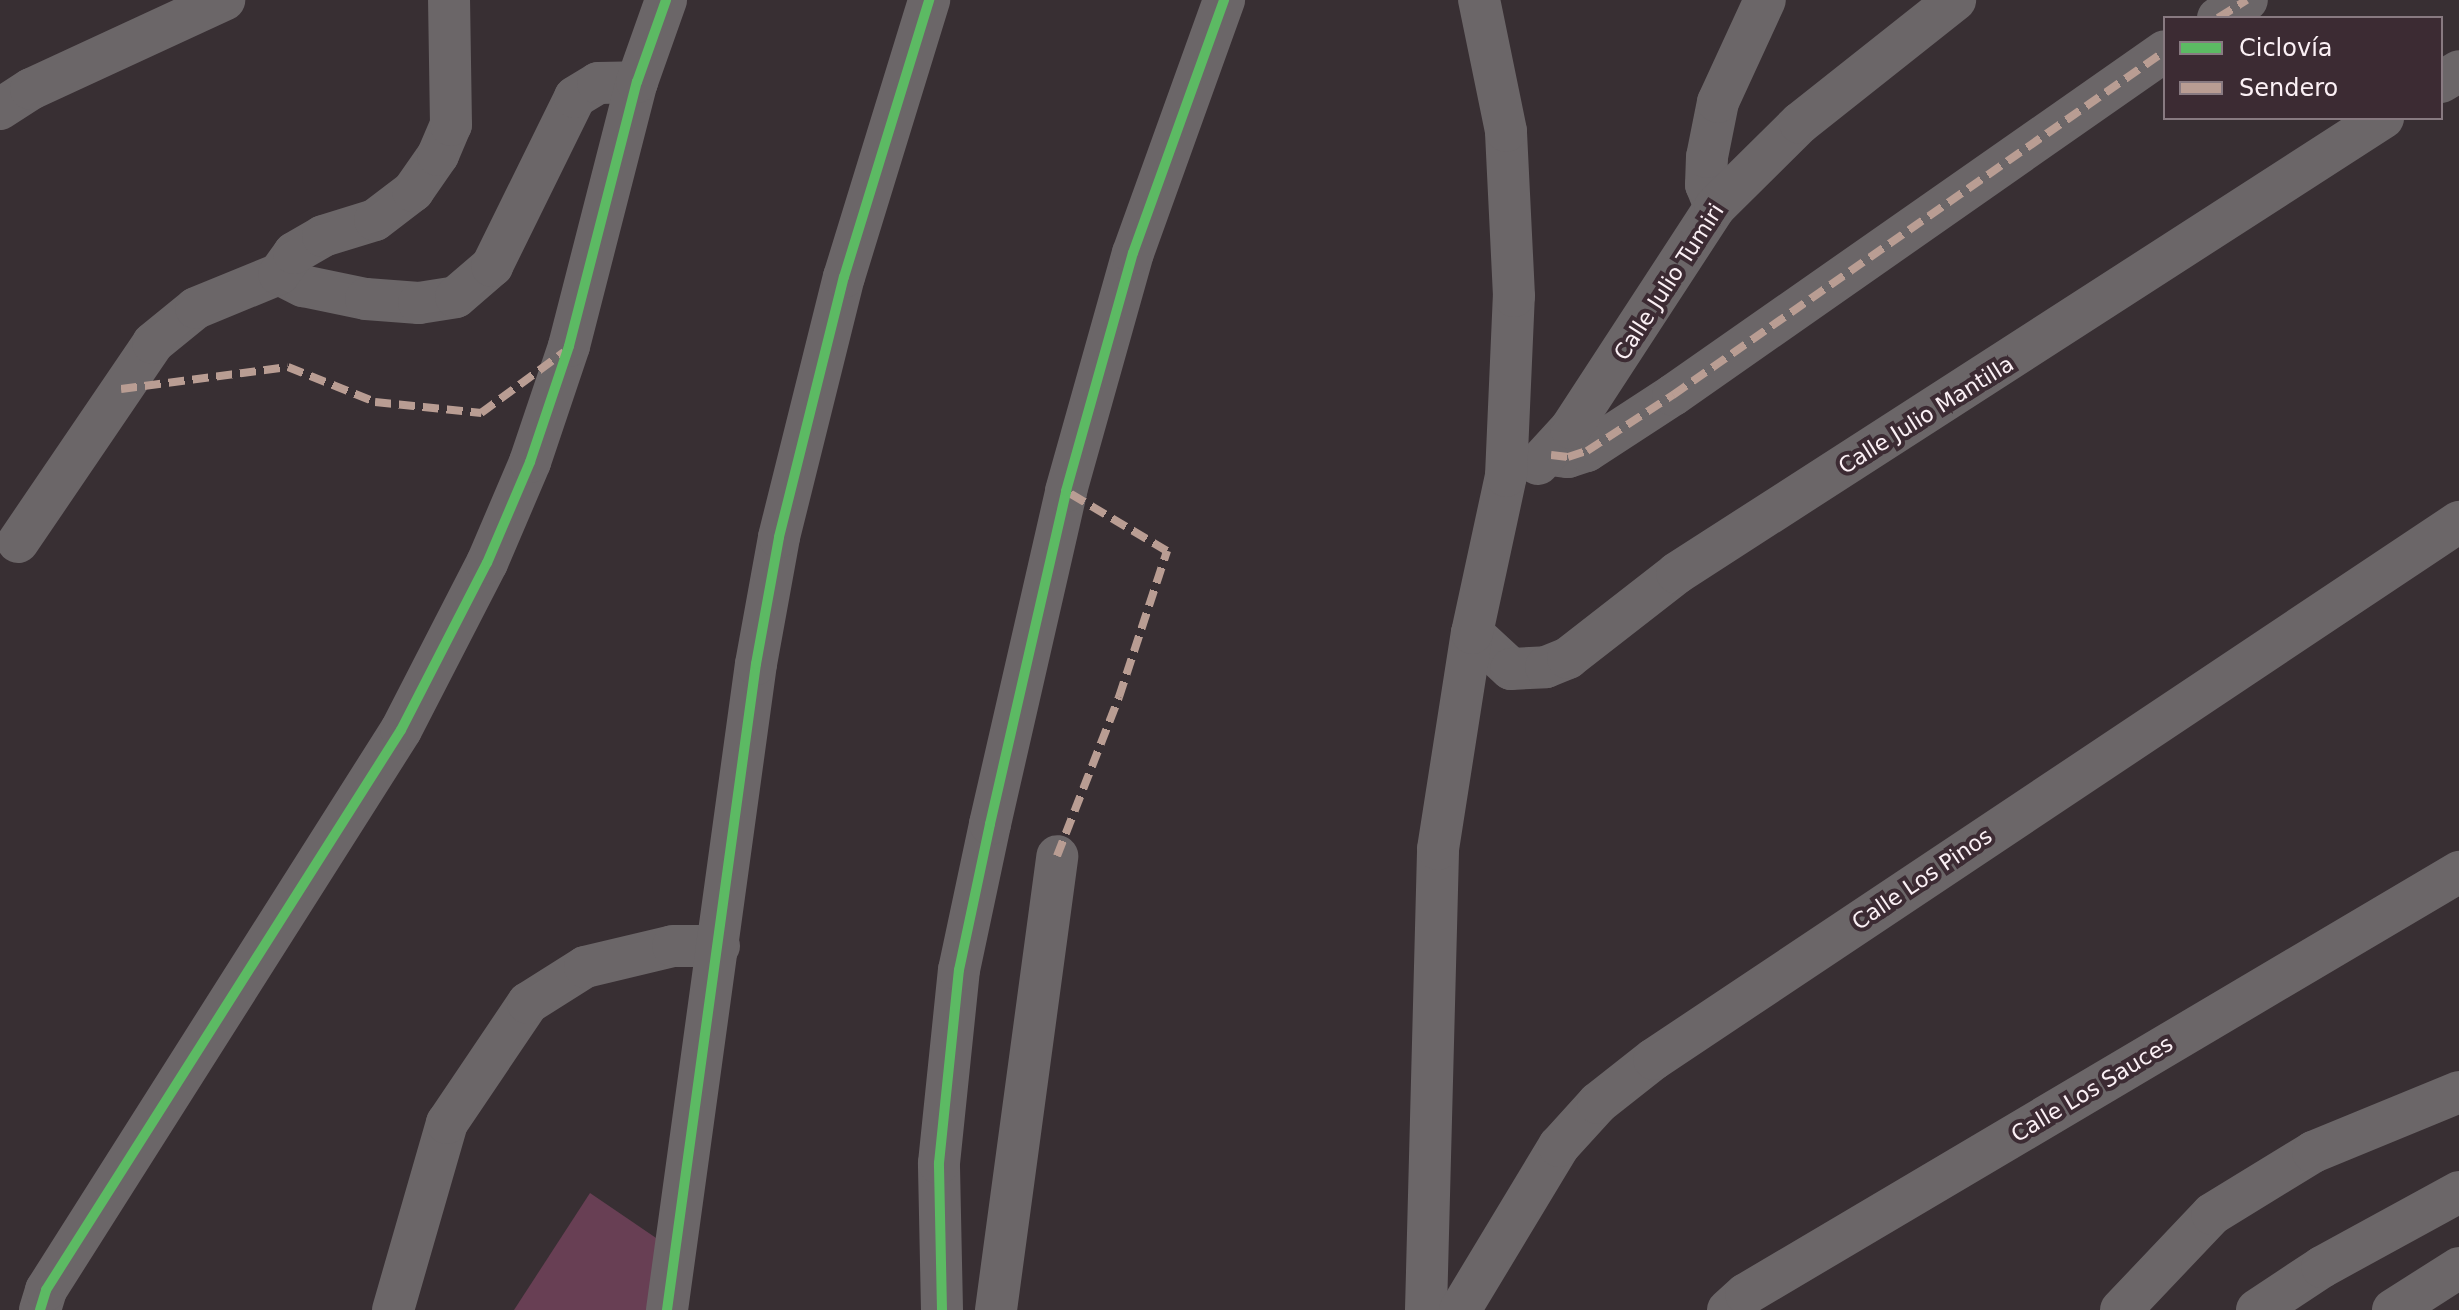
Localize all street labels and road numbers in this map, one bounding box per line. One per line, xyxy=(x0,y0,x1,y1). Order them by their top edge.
street label: Calle Julio Tumiri xyxy=(1609,199,1729,365)
street label: Calle Julio Mantilla xyxy=(1834,350,2018,480)
street label: Calle Los Pinos xyxy=(1847,822,1997,936)
street label: Calle Los Sauces xyxy=(2006,1030,2178,1148)

